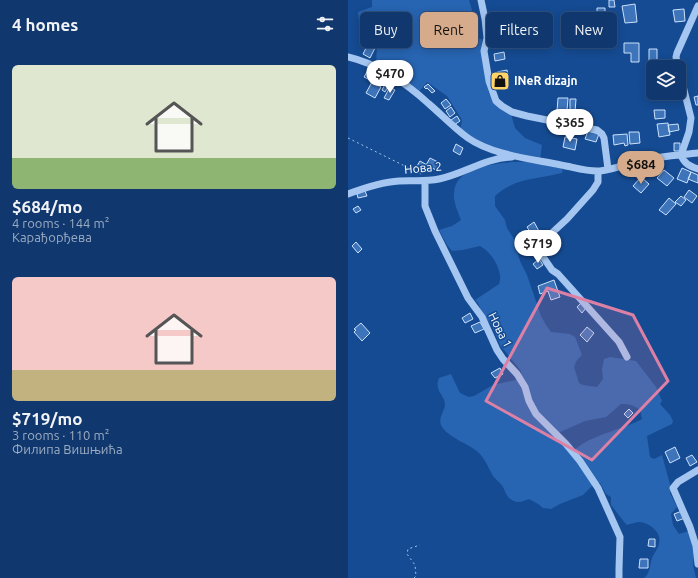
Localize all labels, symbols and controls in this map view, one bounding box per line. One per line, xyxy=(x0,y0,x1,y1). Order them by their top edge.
chip: Buy xyxy=(360,12,412,48)
chip: Rent xyxy=(420,12,478,48)
chip: Filters xyxy=(486,12,553,48)
chip: New xyxy=(561,12,617,48)
icon: filters xyxy=(314,13,336,35)
text: 4 homes xyxy=(12,15,78,34)
pin: $470 xyxy=(366,60,414,94)
map controls xyxy=(646,60,686,100)
button: layers xyxy=(646,60,686,100)
text: $470 xyxy=(375,66,405,80)
shop icon: INeR dizajn xyxy=(489,70,511,92)
place label: INeR dizajn xyxy=(514,74,578,87)
icon: home xyxy=(138,91,210,163)
pin: $365 xyxy=(546,109,594,143)
text: $365 xyxy=(555,115,585,129)
pin: $684 xyxy=(617,151,665,185)
text: $684 xyxy=(626,157,656,171)
street label: Нова 2 xyxy=(404,159,442,176)
text: $684/mo xyxy=(12,197,82,216)
text: 4 rooms · 144 m² xyxy=(12,216,109,230)
text: Карађорђева xyxy=(12,230,92,244)
pin: $719 xyxy=(514,230,562,264)
text: $719 xyxy=(523,236,553,250)
icon: home xyxy=(138,303,210,375)
street label: Нова 1 xyxy=(486,310,515,350)
text: $719/mo xyxy=(12,409,82,428)
text: 3 rooms · 110 m² xyxy=(12,428,109,442)
text: Филипа Вишњића xyxy=(12,442,123,456)

